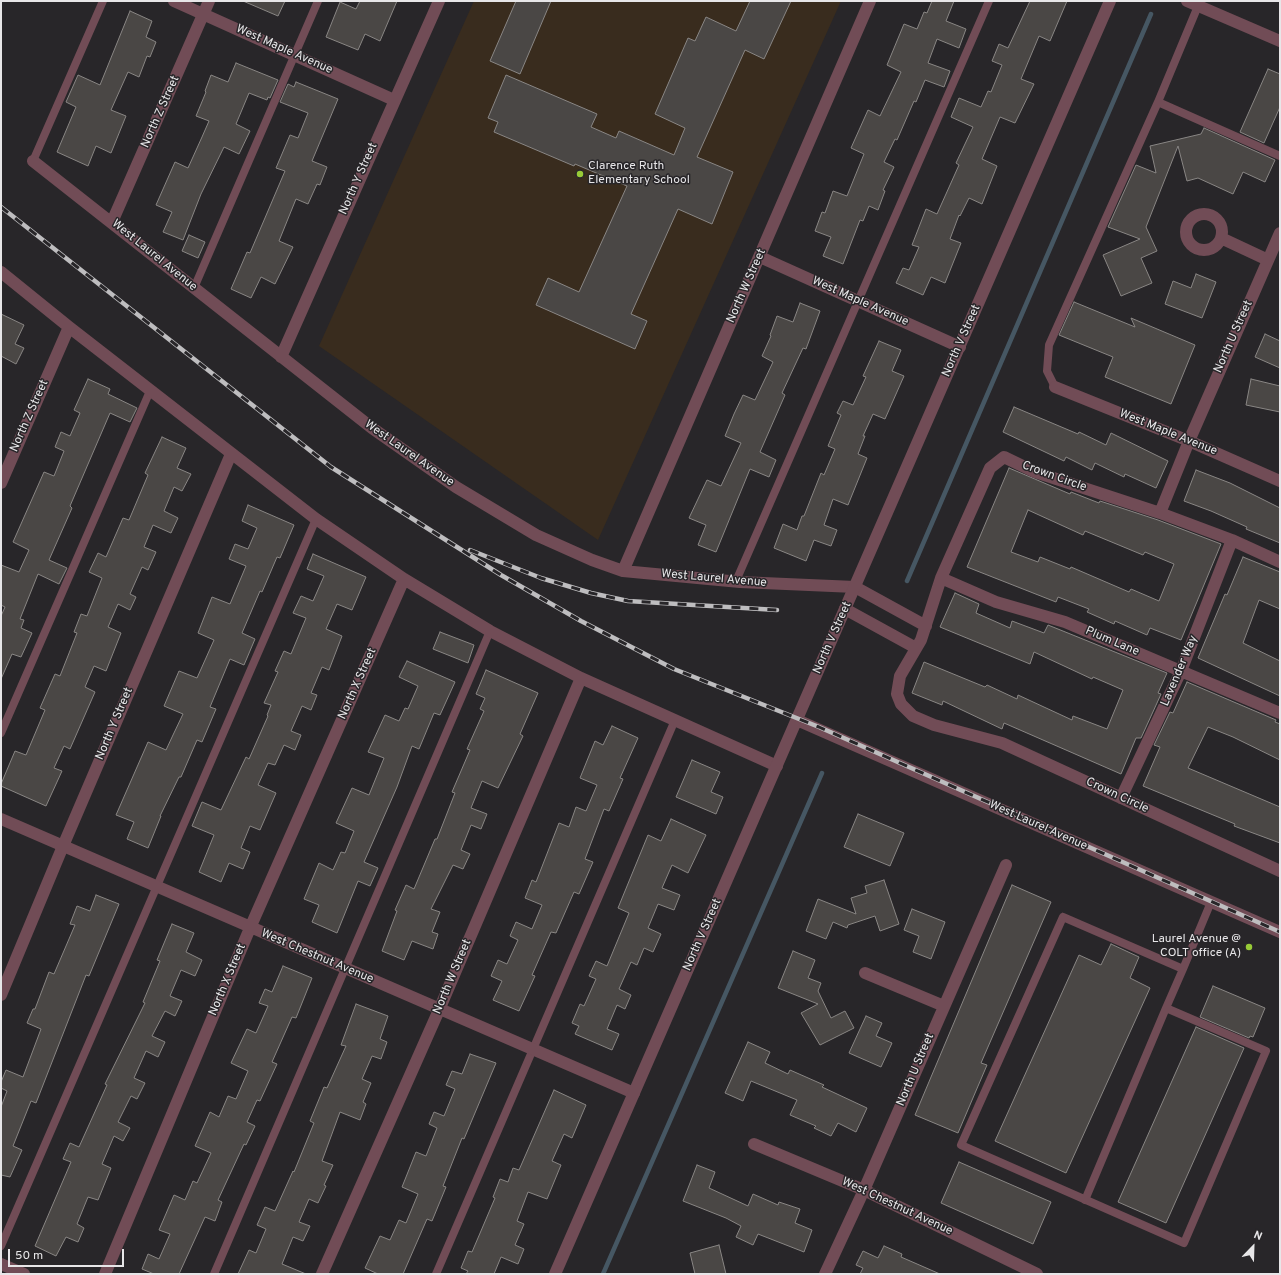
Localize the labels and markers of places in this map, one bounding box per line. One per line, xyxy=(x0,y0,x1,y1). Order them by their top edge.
place label: Clarence Ruth Elementary School xyxy=(588,160,690,188)
marker: Clarence Ruth Elementary School xyxy=(575,169,585,179)
place label: Laurel Avenue @ COLT office (A) xyxy=(1152,933,1241,961)
marker: Laurel Avenue @ COLT office (A) xyxy=(1244,942,1254,952)

